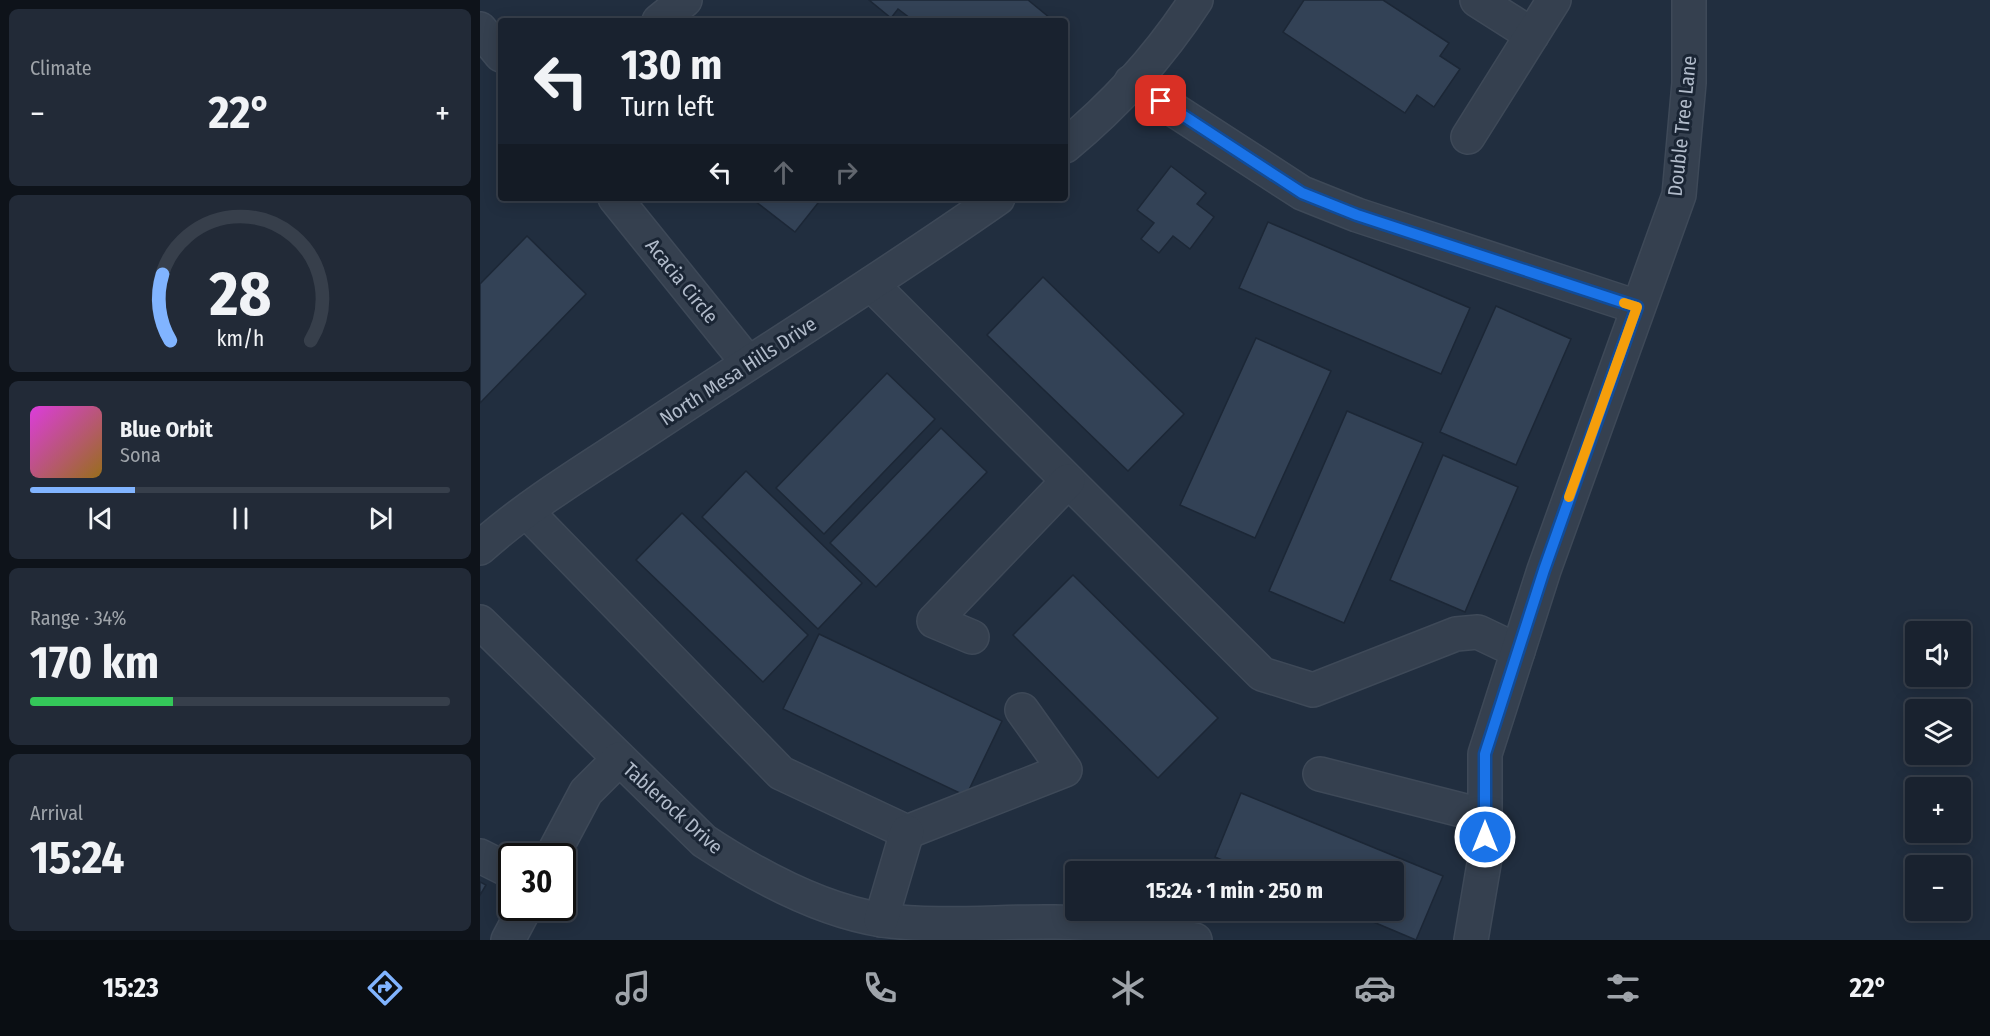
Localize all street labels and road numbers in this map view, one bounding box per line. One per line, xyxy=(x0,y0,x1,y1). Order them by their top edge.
street label: Double Tree Lane xyxy=(1663,54,1701,198)
street label: Acacia Circle xyxy=(641,234,723,328)
street label: North Mesa Hills Drive xyxy=(655,311,821,431)
street label: Tablerock Drive xyxy=(618,757,728,859)

